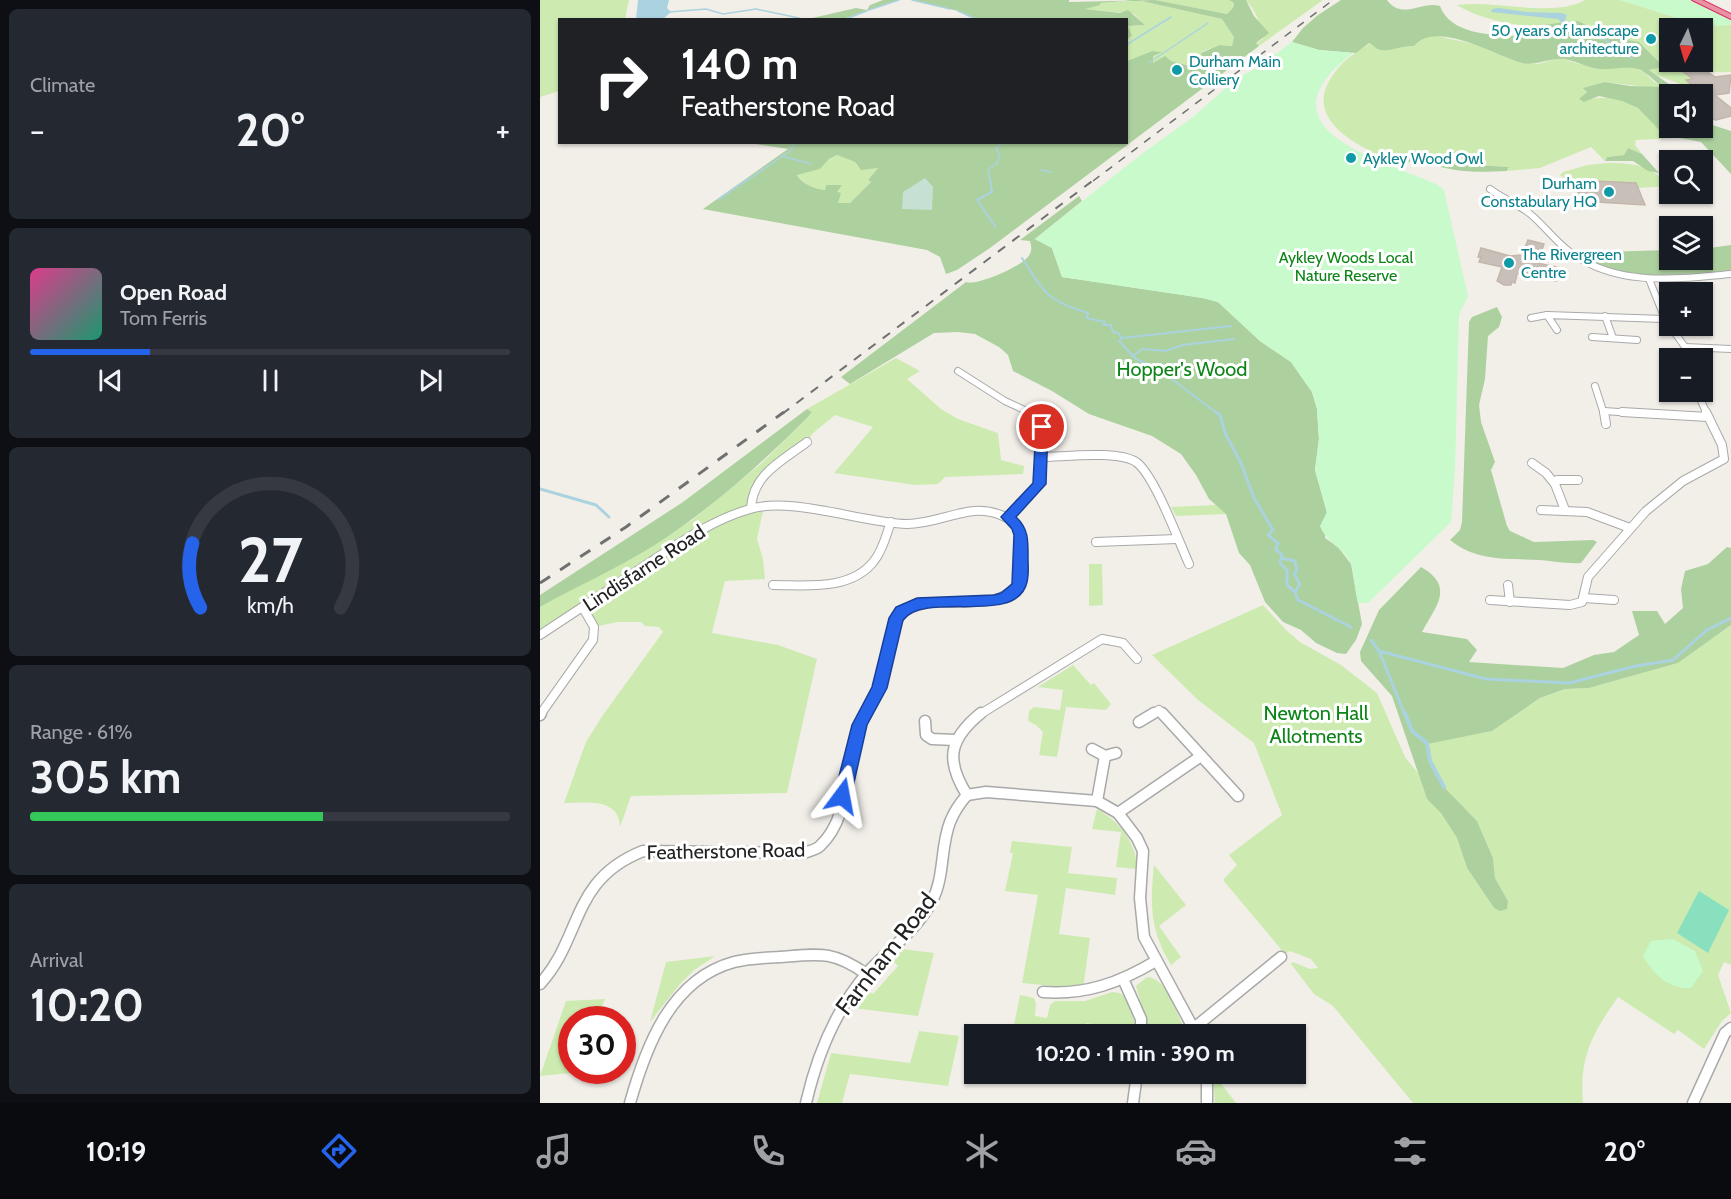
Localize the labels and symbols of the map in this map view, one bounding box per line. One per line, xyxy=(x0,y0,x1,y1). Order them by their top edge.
north arrow xyxy=(1659,18,1713,72)
place label: 50 years of landscape architecture xyxy=(1491,21,1639,58)
marker: 50 years of landscape architecture xyxy=(1644,32,1658,46)
place label: Durham Main Colliery xyxy=(1189,52,1281,89)
marker: Durham Main Colliery xyxy=(1170,63,1184,77)
place label: Aykley Wood Owl xyxy=(1363,149,1483,168)
marker: Aykley Wood Owl xyxy=(1344,151,1358,165)
place label: Durham Constabulary HQ xyxy=(1481,174,1597,211)
marker: Durham Constabulary HQ xyxy=(1602,185,1616,199)
place label: The Rivergreen Centre xyxy=(1521,245,1622,282)
park label: Aykley Woods Local Nature Reserve xyxy=(1279,248,1414,285)
marker: The Rivergreen Centre xyxy=(1502,256,1516,270)
park label: Hopper's Wood xyxy=(1117,357,1247,381)
pin xyxy=(1016,401,1067,452)
street label: Lindisfarne Road xyxy=(578,520,710,616)
park label: Newton Hall Allotments xyxy=(1264,701,1369,748)
position arrow xyxy=(810,764,874,828)
street label: Featherstone Road xyxy=(646,838,806,864)
street label: Farnham Road xyxy=(829,887,942,1020)
speed limit sign: 30 xyxy=(558,1006,636,1084)

